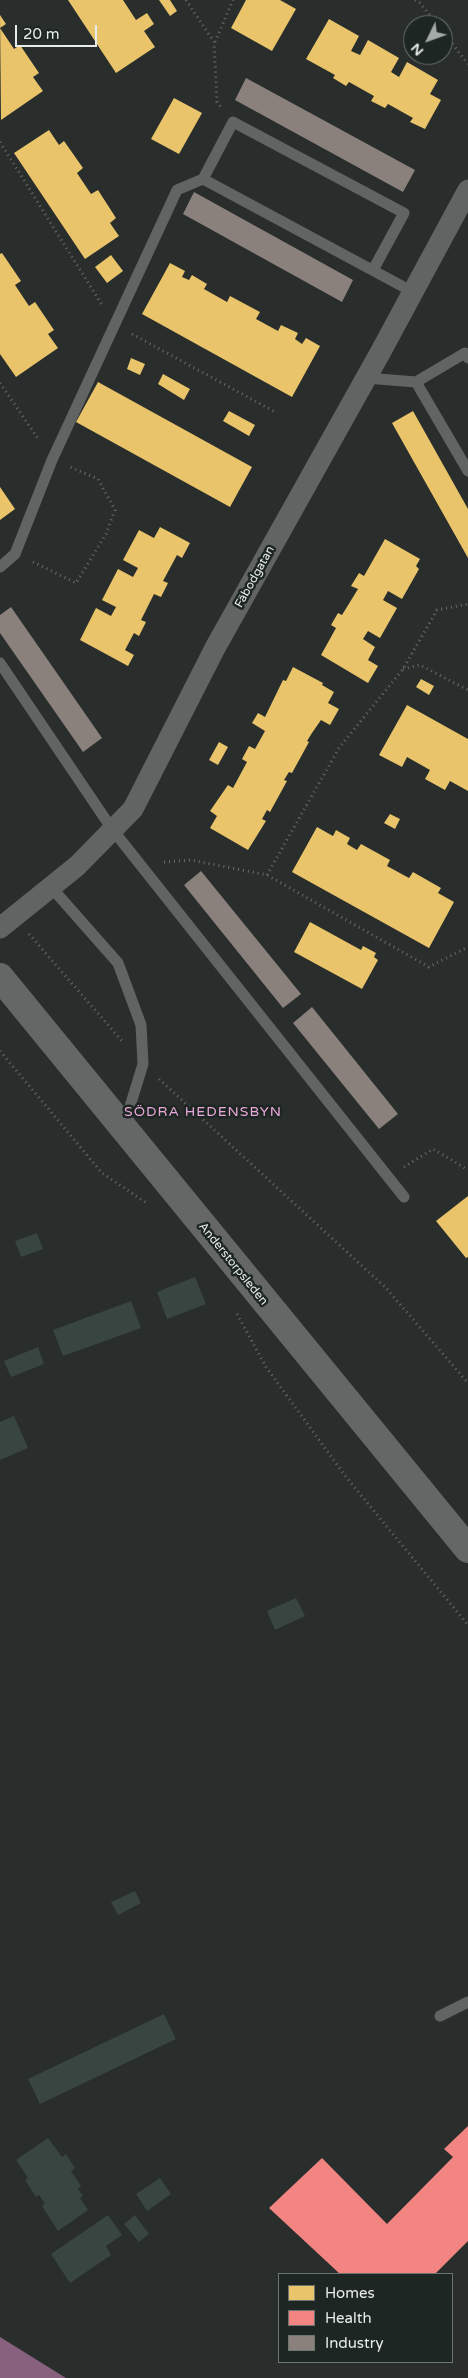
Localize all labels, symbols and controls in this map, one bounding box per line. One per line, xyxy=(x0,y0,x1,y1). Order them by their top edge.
scale bar xyxy=(18,15,100,47)
north arrow xyxy=(403,15,453,65)
text: 20 m xyxy=(23,25,60,43)
text: N xyxy=(407,40,427,60)
street label: Fäbodgatan xyxy=(232,544,278,610)
district label: SÖDRA HEDENSBYN xyxy=(122,1104,284,1120)
street label: Anderstorpsleden xyxy=(195,1220,271,1308)
legend xyxy=(278,2273,453,2363)
text: Homes xyxy=(325,2284,375,2302)
text: Health xyxy=(325,2309,372,2327)
text: Industry xyxy=(325,2334,384,2352)

